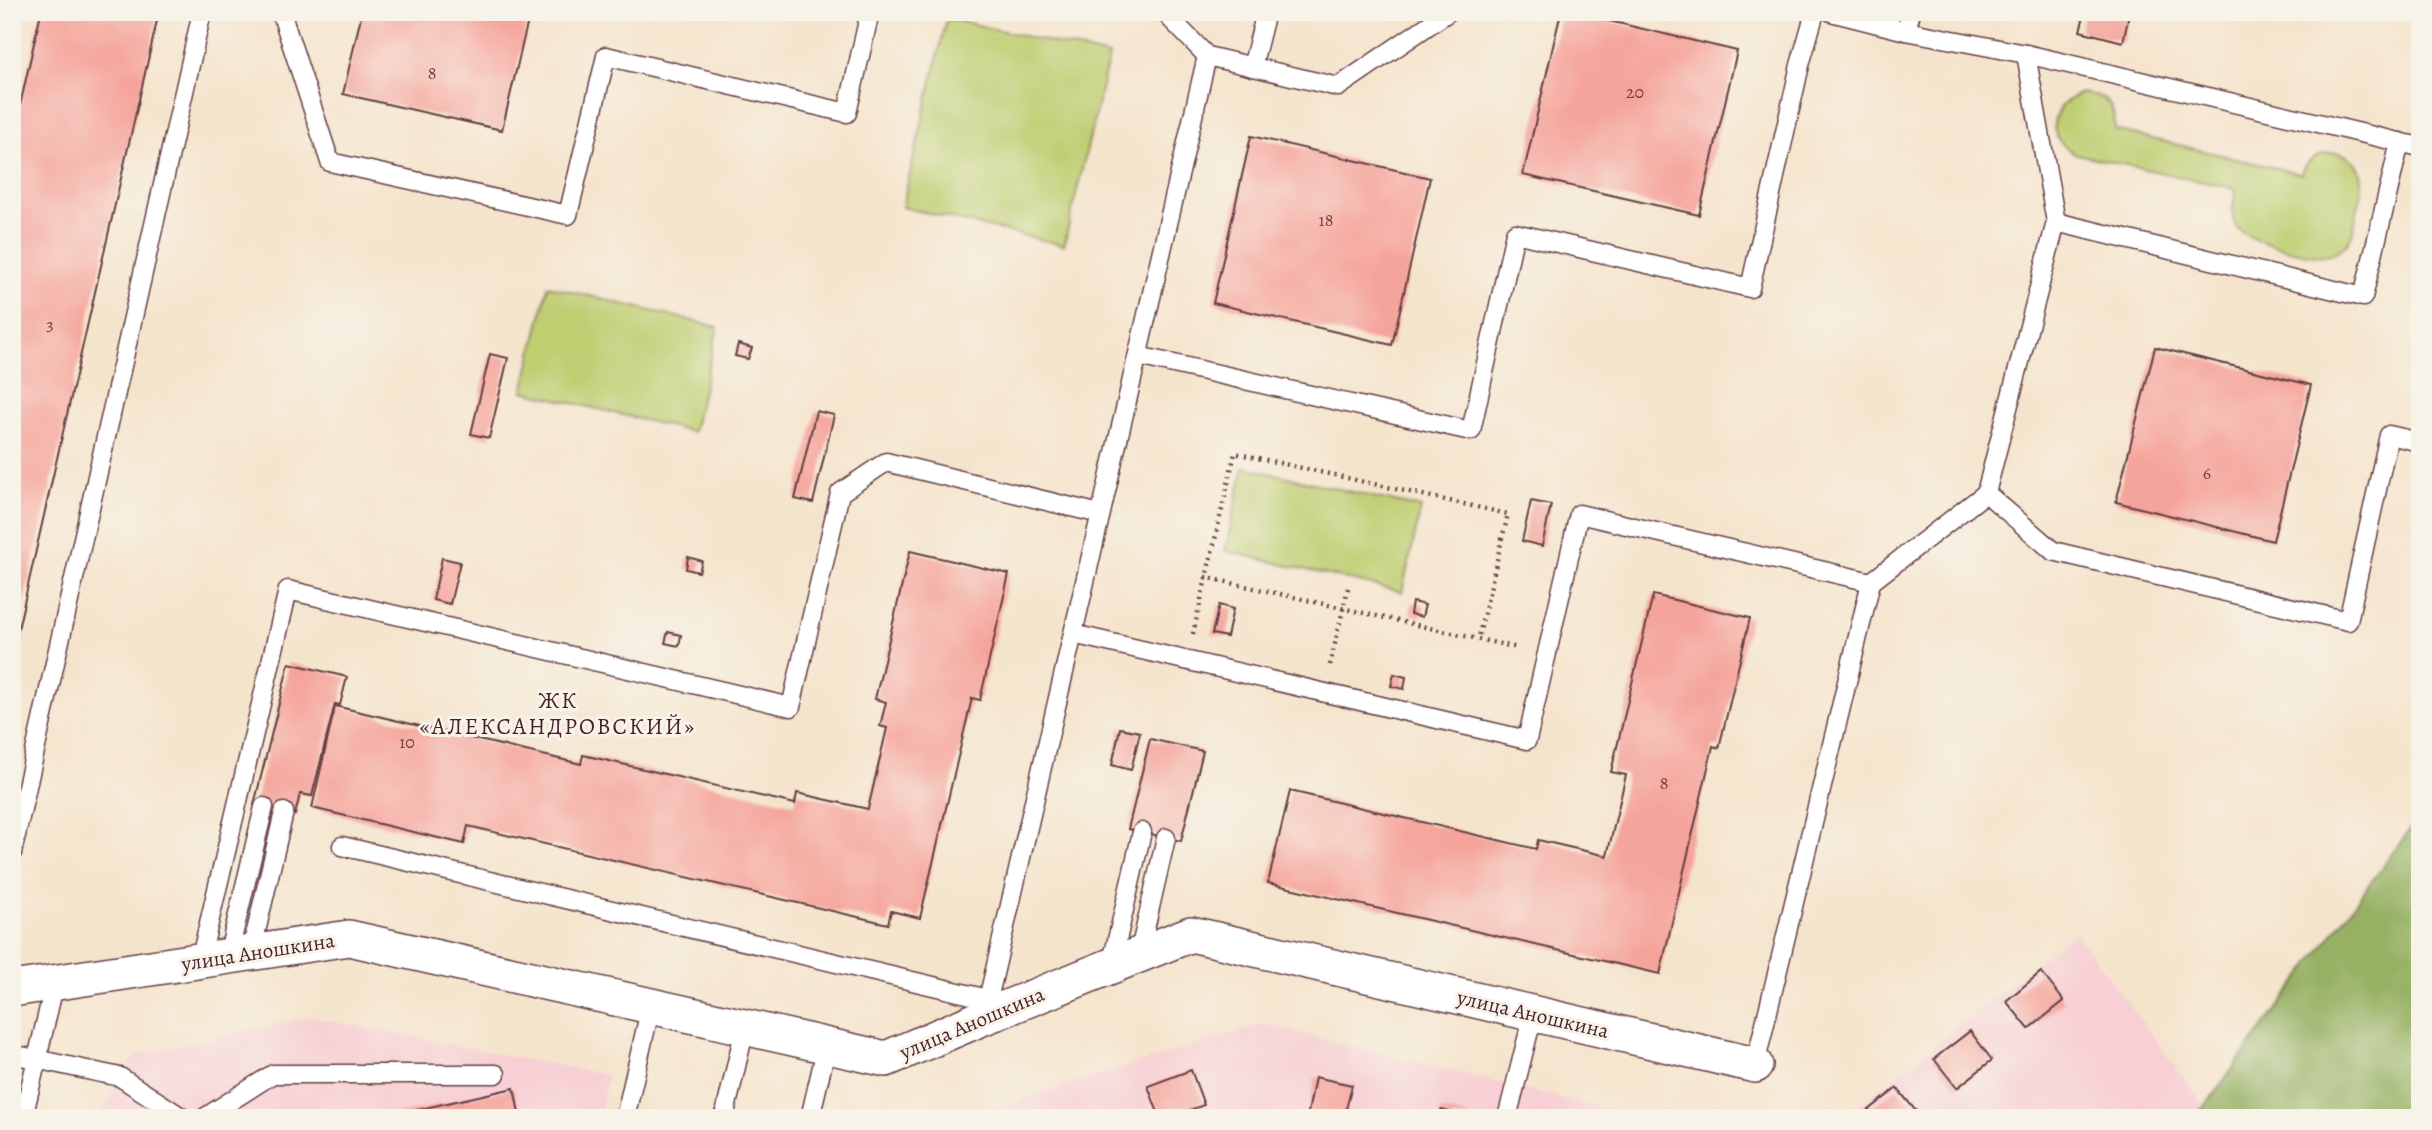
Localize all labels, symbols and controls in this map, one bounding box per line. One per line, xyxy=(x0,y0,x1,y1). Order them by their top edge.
house number: 8 xyxy=(428,61,436,85)
house number: 20 xyxy=(1626,80,1644,104)
house number: 18 xyxy=(1319,208,1333,232)
house number: 3 xyxy=(46,312,54,336)
house number: 6 xyxy=(2203,461,2211,485)
district label: ЖК «АЛЕКСАНДРОВСКИЙ» xyxy=(420,685,696,742)
house number: 10 xyxy=(399,730,415,754)
house number: 8 xyxy=(1660,771,1668,795)
street label: улица Аношкина xyxy=(178,926,337,978)
street label: улица Аношкина xyxy=(894,980,1049,1067)
street label: улица Аношкина xyxy=(1453,983,1612,1045)

